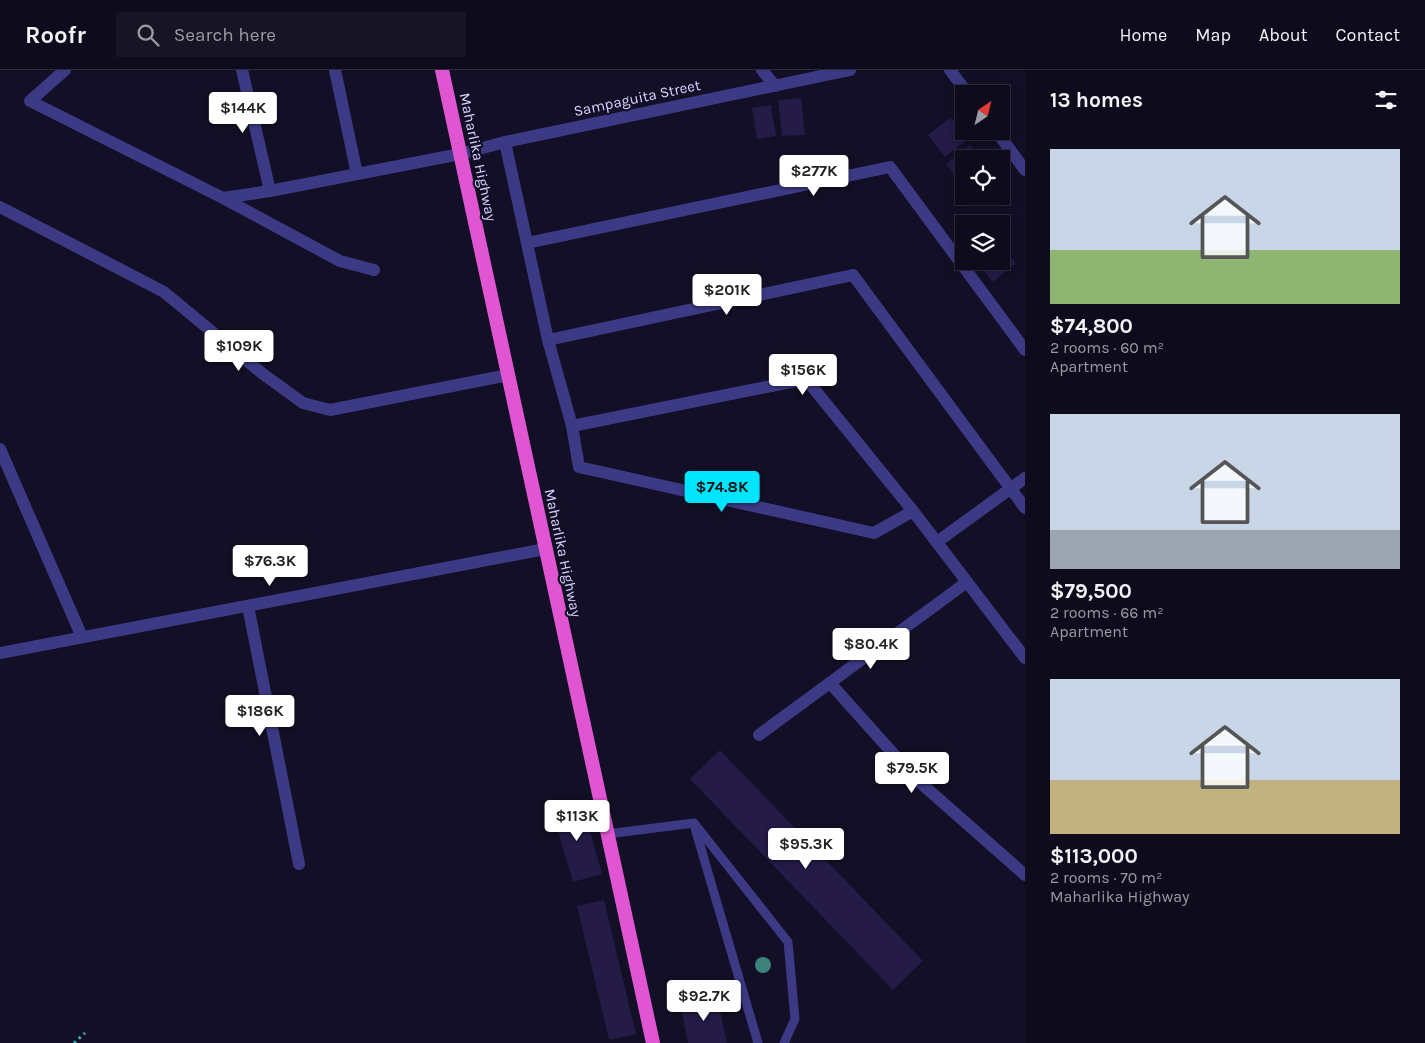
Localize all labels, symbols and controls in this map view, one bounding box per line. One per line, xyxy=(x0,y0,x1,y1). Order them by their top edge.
search box xyxy=(116,12,466,57)
text: Roofr xyxy=(25,21,86,49)
icon: search xyxy=(134,21,162,49)
text: Search here xyxy=(174,24,276,46)
text: Home xyxy=(1119,24,1167,46)
text: Map xyxy=(1195,24,1231,46)
text: About xyxy=(1259,24,1308,46)
text: Contact xyxy=(1336,24,1400,46)
street label: Sampaguita Street xyxy=(572,76,702,120)
north arrow xyxy=(955,85,1010,140)
map controls xyxy=(955,85,1010,270)
icon: filters xyxy=(1372,86,1400,114)
text: 13 homes xyxy=(1050,88,1143,112)
street label: Maharlika Highway xyxy=(456,91,500,223)
pin: $144K xyxy=(208,92,278,134)
text: $144K xyxy=(220,98,266,117)
button: locate xyxy=(955,150,1010,205)
pin: $277K xyxy=(779,154,849,197)
text: $277K xyxy=(790,161,838,180)
icon: home xyxy=(1180,182,1270,272)
button: layers xyxy=(955,215,1010,270)
pin: $201K xyxy=(692,274,762,316)
text: $201K xyxy=(704,280,751,299)
text: $74,800 xyxy=(1050,314,1133,338)
pin: $109K xyxy=(204,330,274,372)
text: $109K xyxy=(215,336,263,355)
text: 2 rooms · 60 m² xyxy=(1050,338,1164,357)
pin: $156K xyxy=(768,354,838,396)
text: Apartment xyxy=(1050,357,1128,376)
text: $156K xyxy=(780,360,826,379)
icon: home xyxy=(1180,447,1270,537)
pin: $74.8K xyxy=(681,470,763,513)
text: $74.8K xyxy=(696,477,748,496)
street label: Maharlika Highway xyxy=(541,487,585,619)
pin: $76.3K xyxy=(229,544,311,587)
text: $76.3K xyxy=(244,551,296,570)
text: $79,500 xyxy=(1050,579,1132,603)
text: 2 rooms · 66 m² xyxy=(1050,603,1164,622)
text: Apartment xyxy=(1050,622,1128,641)
pin: $80.4K xyxy=(830,628,912,670)
text: $80.4K xyxy=(844,634,898,653)
pin: $186K xyxy=(225,694,295,737)
text: $186K xyxy=(236,701,284,720)
icon: home xyxy=(1180,712,1270,802)
pin: $79.5K xyxy=(871,752,953,794)
text: $79.5K xyxy=(886,758,938,777)
pin: $113K xyxy=(542,800,612,842)
text: $113K xyxy=(556,806,598,825)
pin: $95.3K xyxy=(765,828,847,870)
text: $95.3K xyxy=(779,834,833,853)
text: $113,000 xyxy=(1050,844,1138,868)
text: 2 rooms · 70 m² xyxy=(1050,868,1162,887)
text: Maharlika Highway xyxy=(1050,887,1189,906)
pin: $92.7K xyxy=(663,980,745,1022)
text: $92.7K xyxy=(678,986,730,1005)

